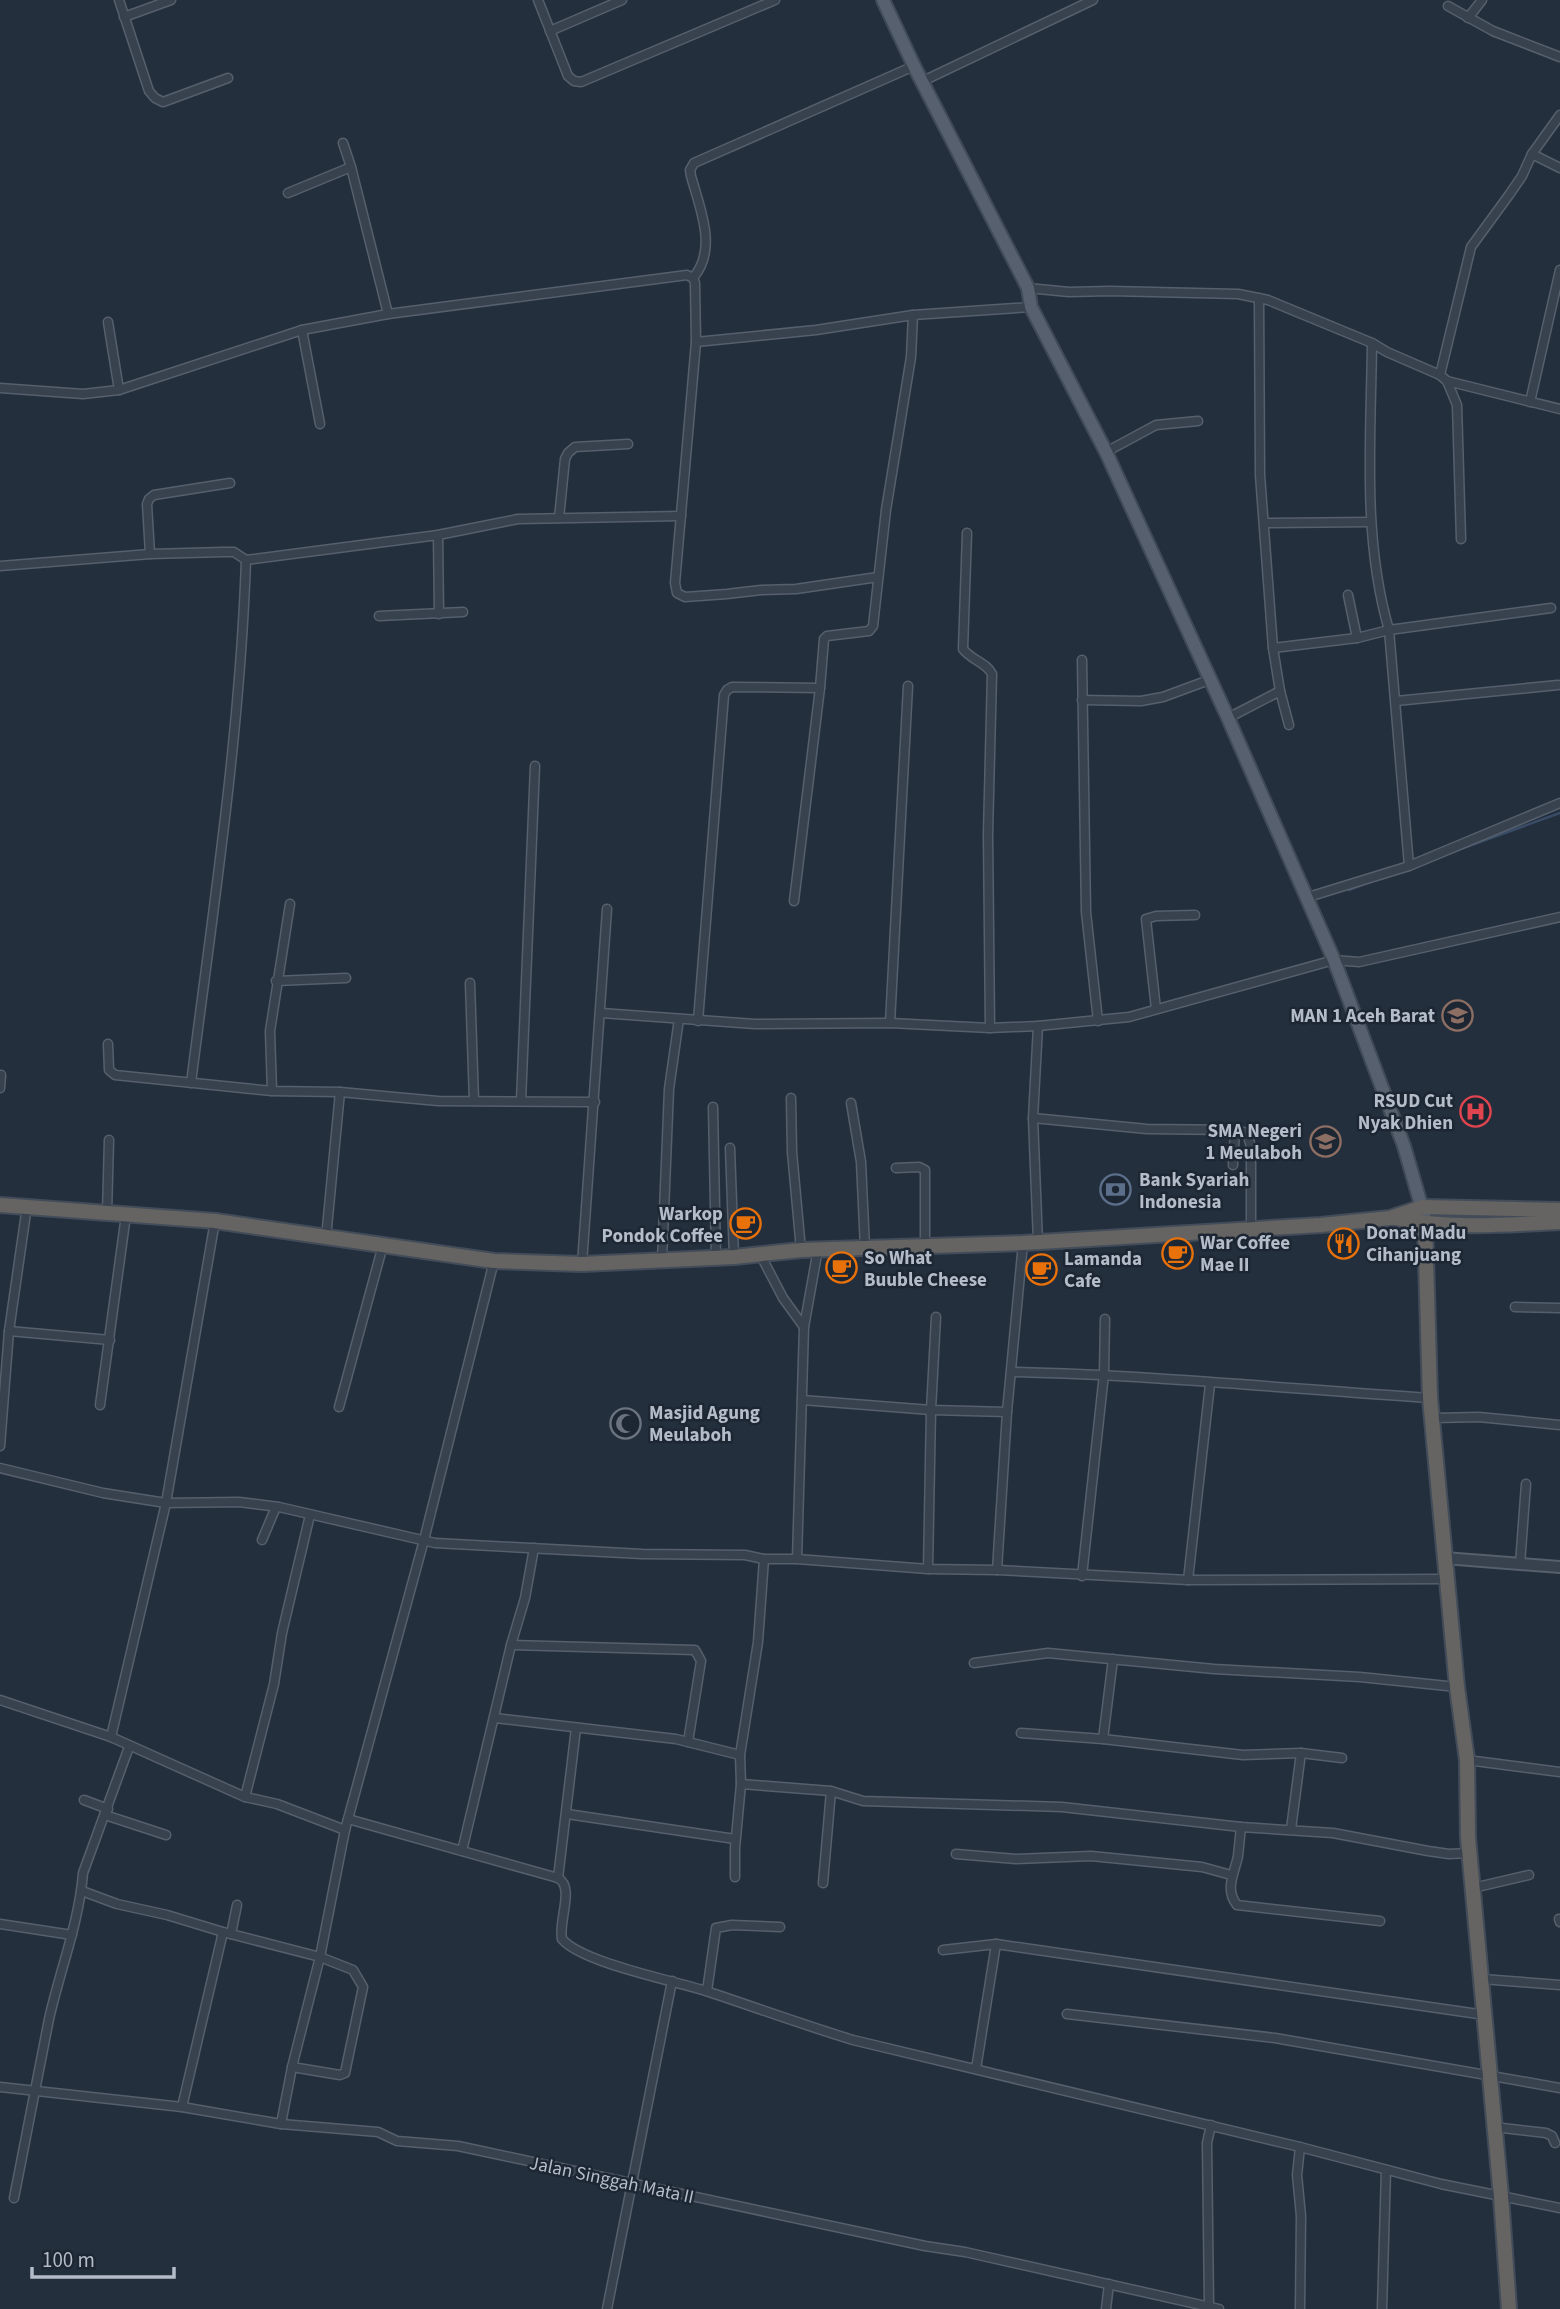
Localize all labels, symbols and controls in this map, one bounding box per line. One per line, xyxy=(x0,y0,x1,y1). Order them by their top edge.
school or university icon: MAN 1 Aceh Barat xyxy=(1441,998,1475,1032)
place label: MAN 1 Aceh Barat xyxy=(1290,1003,1435,1030)
place label: RSUD Cut Nyak Dhien xyxy=(1358,1088,1453,1137)
hospital icon: RSUD Cut Nyak Dhien xyxy=(1459,1094,1493,1128)
place label: SMA Negeri 1 Meulaboh xyxy=(1205,1118,1302,1167)
school or university icon: SMA Negeri 1 Meulaboh xyxy=(1308,1124,1342,1158)
place label: Bank Syariah Indonesia xyxy=(1139,1167,1249,1216)
bank icon: Bank Syariah Indonesia xyxy=(1099,1173,1133,1207)
place label: Warkop Pondok Coffee xyxy=(602,1201,723,1250)
cafe icon: Warkop Pondok Coffee xyxy=(729,1207,763,1241)
place label: Donat Madu Cihanjuang xyxy=(1366,1220,1466,1269)
restaurant icon: Donat Madu Cihanjuang xyxy=(1326,1226,1360,1260)
place label: War Coffee Mae II xyxy=(1200,1230,1290,1279)
cafe icon: War Coffee Mae II xyxy=(1160,1236,1194,1270)
place label: So What Buuble Cheese xyxy=(864,1245,987,1294)
place label: Lamanda Cafe xyxy=(1064,1246,1142,1295)
cafe icon: So What Buuble Cheese xyxy=(824,1251,858,1285)
cafe icon: Lamanda Cafe xyxy=(1024,1252,1058,1286)
place label: Masjid Agung Meulaboh xyxy=(649,1400,760,1449)
mosque icon: Masjid Agung Meulaboh xyxy=(609,1406,643,1440)
street label: Jalan Singgah Mata II xyxy=(527,2150,696,2211)
scale bar xyxy=(32,2236,173,2280)
text: 100 m xyxy=(42,2245,95,2275)

